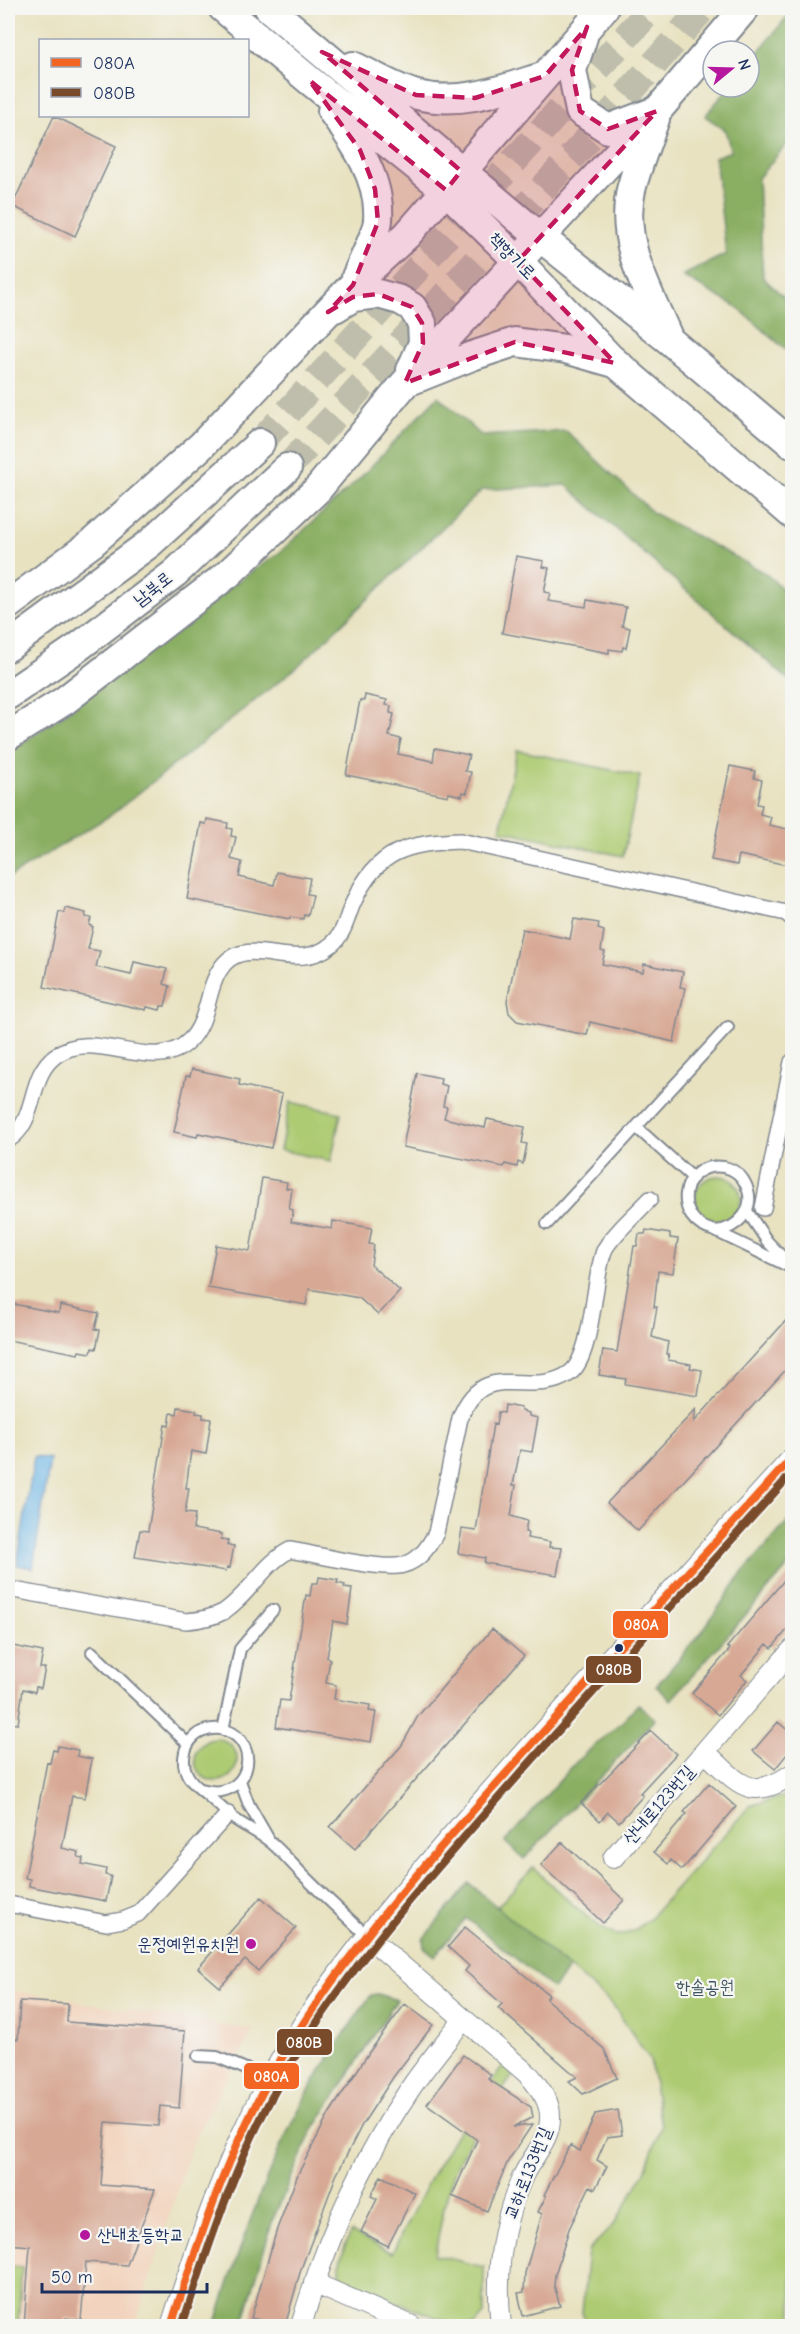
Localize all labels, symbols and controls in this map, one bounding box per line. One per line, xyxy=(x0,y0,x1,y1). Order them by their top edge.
legend xyxy=(39,39,249,117)
north arrow xyxy=(701,39,761,99)
text: 080A xyxy=(93,53,135,74)
text: N xyxy=(734,57,754,72)
text: 080B xyxy=(93,83,135,104)
street label: 책향기로 xyxy=(484,228,540,284)
street label: 남북로 xyxy=(129,567,177,611)
line badge: 080A xyxy=(612,1610,669,1639)
text: 080A xyxy=(623,1616,659,1634)
unlabelled marker xyxy=(613,1642,625,1654)
line badge: 080B xyxy=(585,1655,642,1684)
text: 080B xyxy=(596,1661,632,1679)
street label: 산내로123번길 xyxy=(619,1761,699,1849)
place label: 운정예원유치원 xyxy=(138,1934,239,1955)
marker: 운정예원유치원 xyxy=(244,1937,258,1951)
park label: 한솔공원 xyxy=(676,1977,734,1998)
line badge: 080B xyxy=(276,2028,333,2056)
text: 080B xyxy=(286,2034,322,2052)
line badge: 080A xyxy=(243,2062,300,2090)
text: 080A xyxy=(253,2068,289,2086)
street label: 교하로133번길 xyxy=(500,2123,556,2222)
place label: 산내초등학교 xyxy=(97,2225,184,2246)
marker: 산내초등학교 xyxy=(78,2228,92,2242)
scale bar xyxy=(42,2256,207,2294)
text: 50 m xyxy=(51,2267,93,2288)

